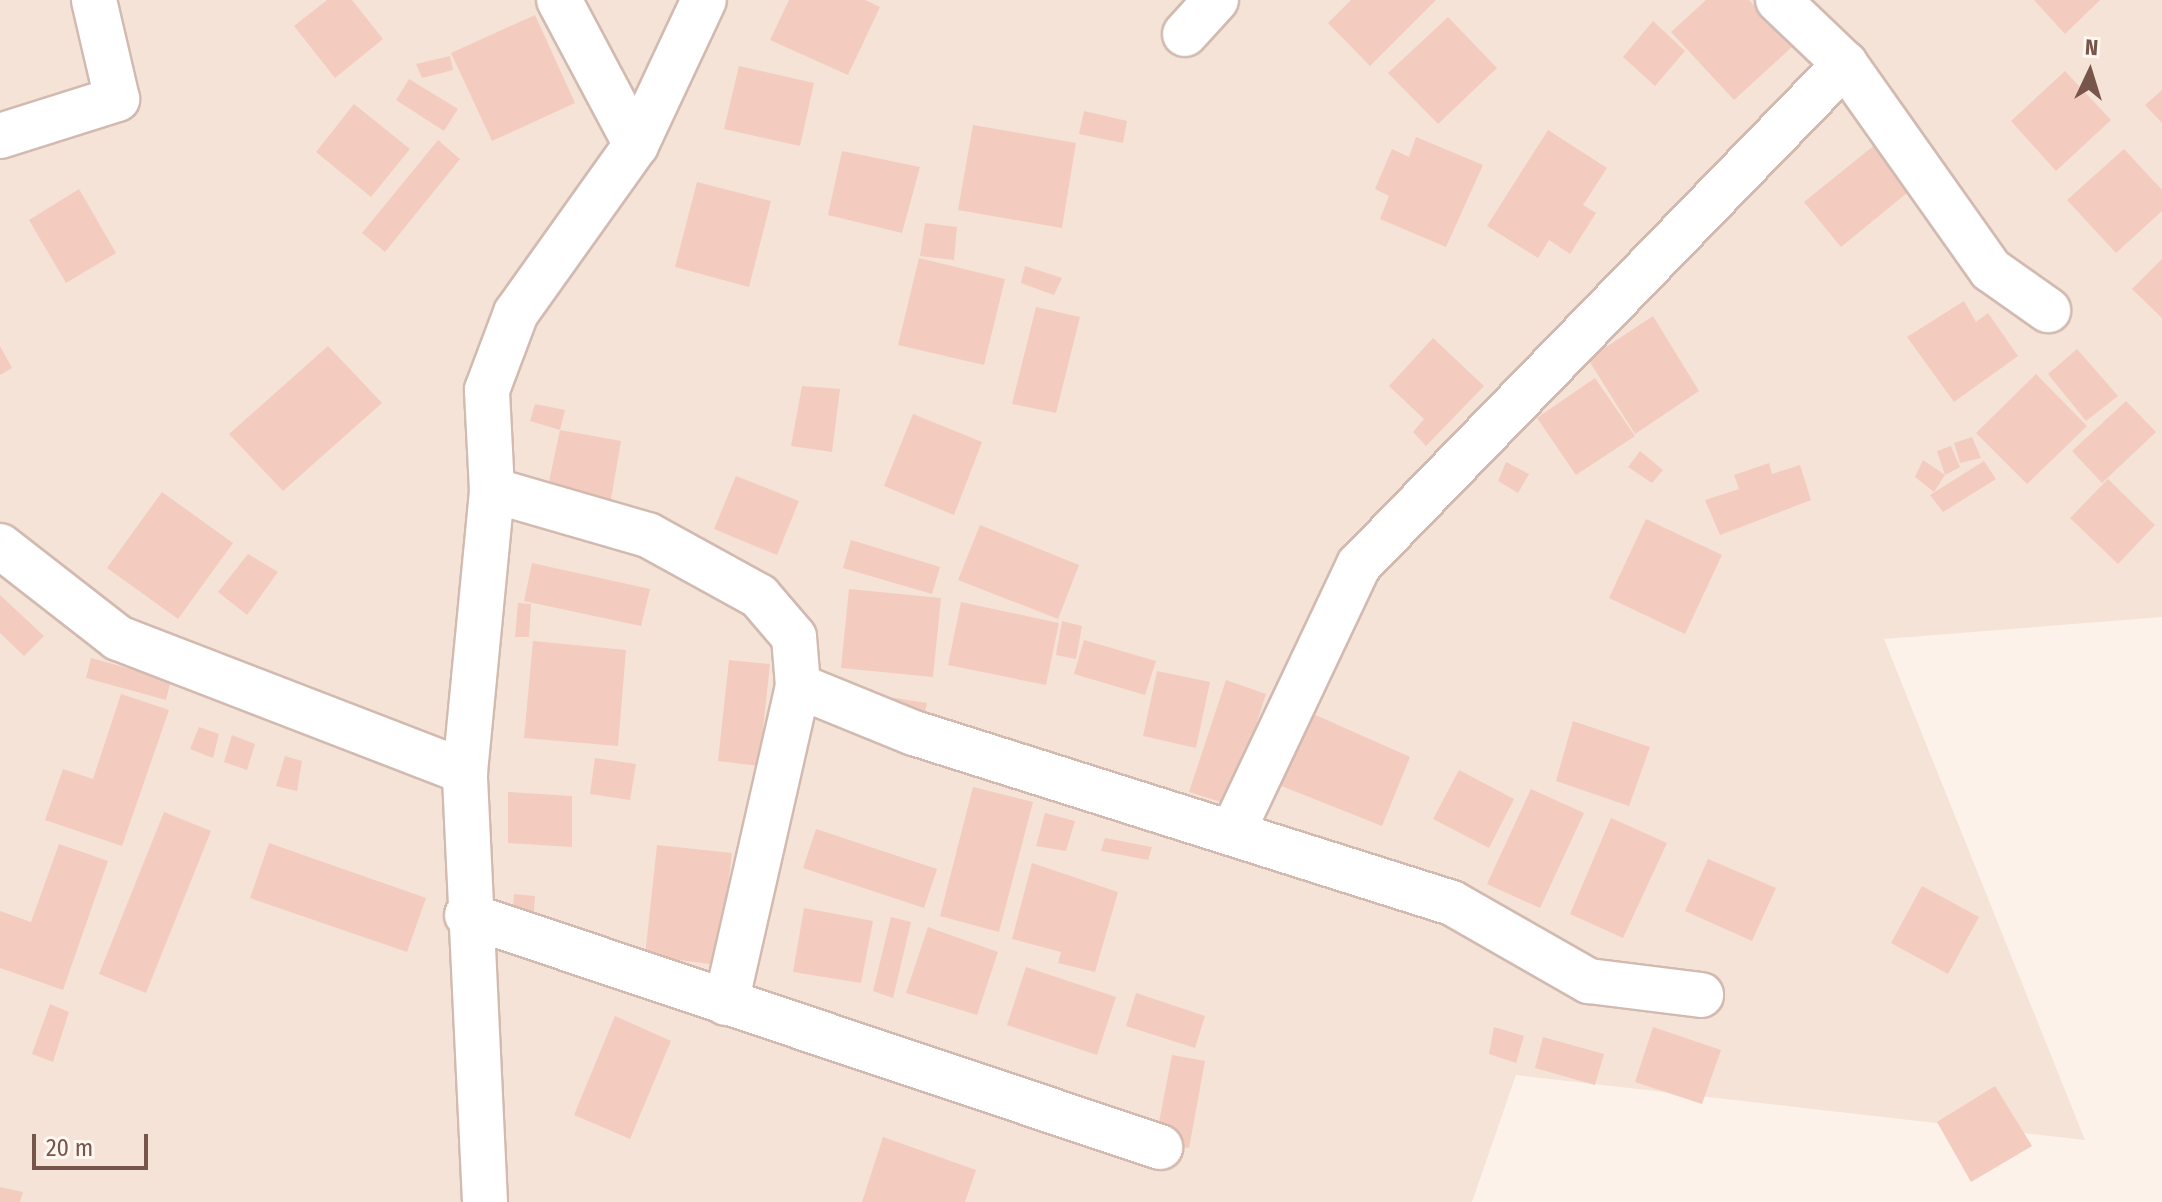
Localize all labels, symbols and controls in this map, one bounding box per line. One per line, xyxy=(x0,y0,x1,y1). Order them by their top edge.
north arrow xyxy=(2050,32,2130,112)
text: N xyxy=(2084,34,2099,61)
scale bar xyxy=(36,1118,152,1168)
text: 20 m xyxy=(46,1134,93,1162)

